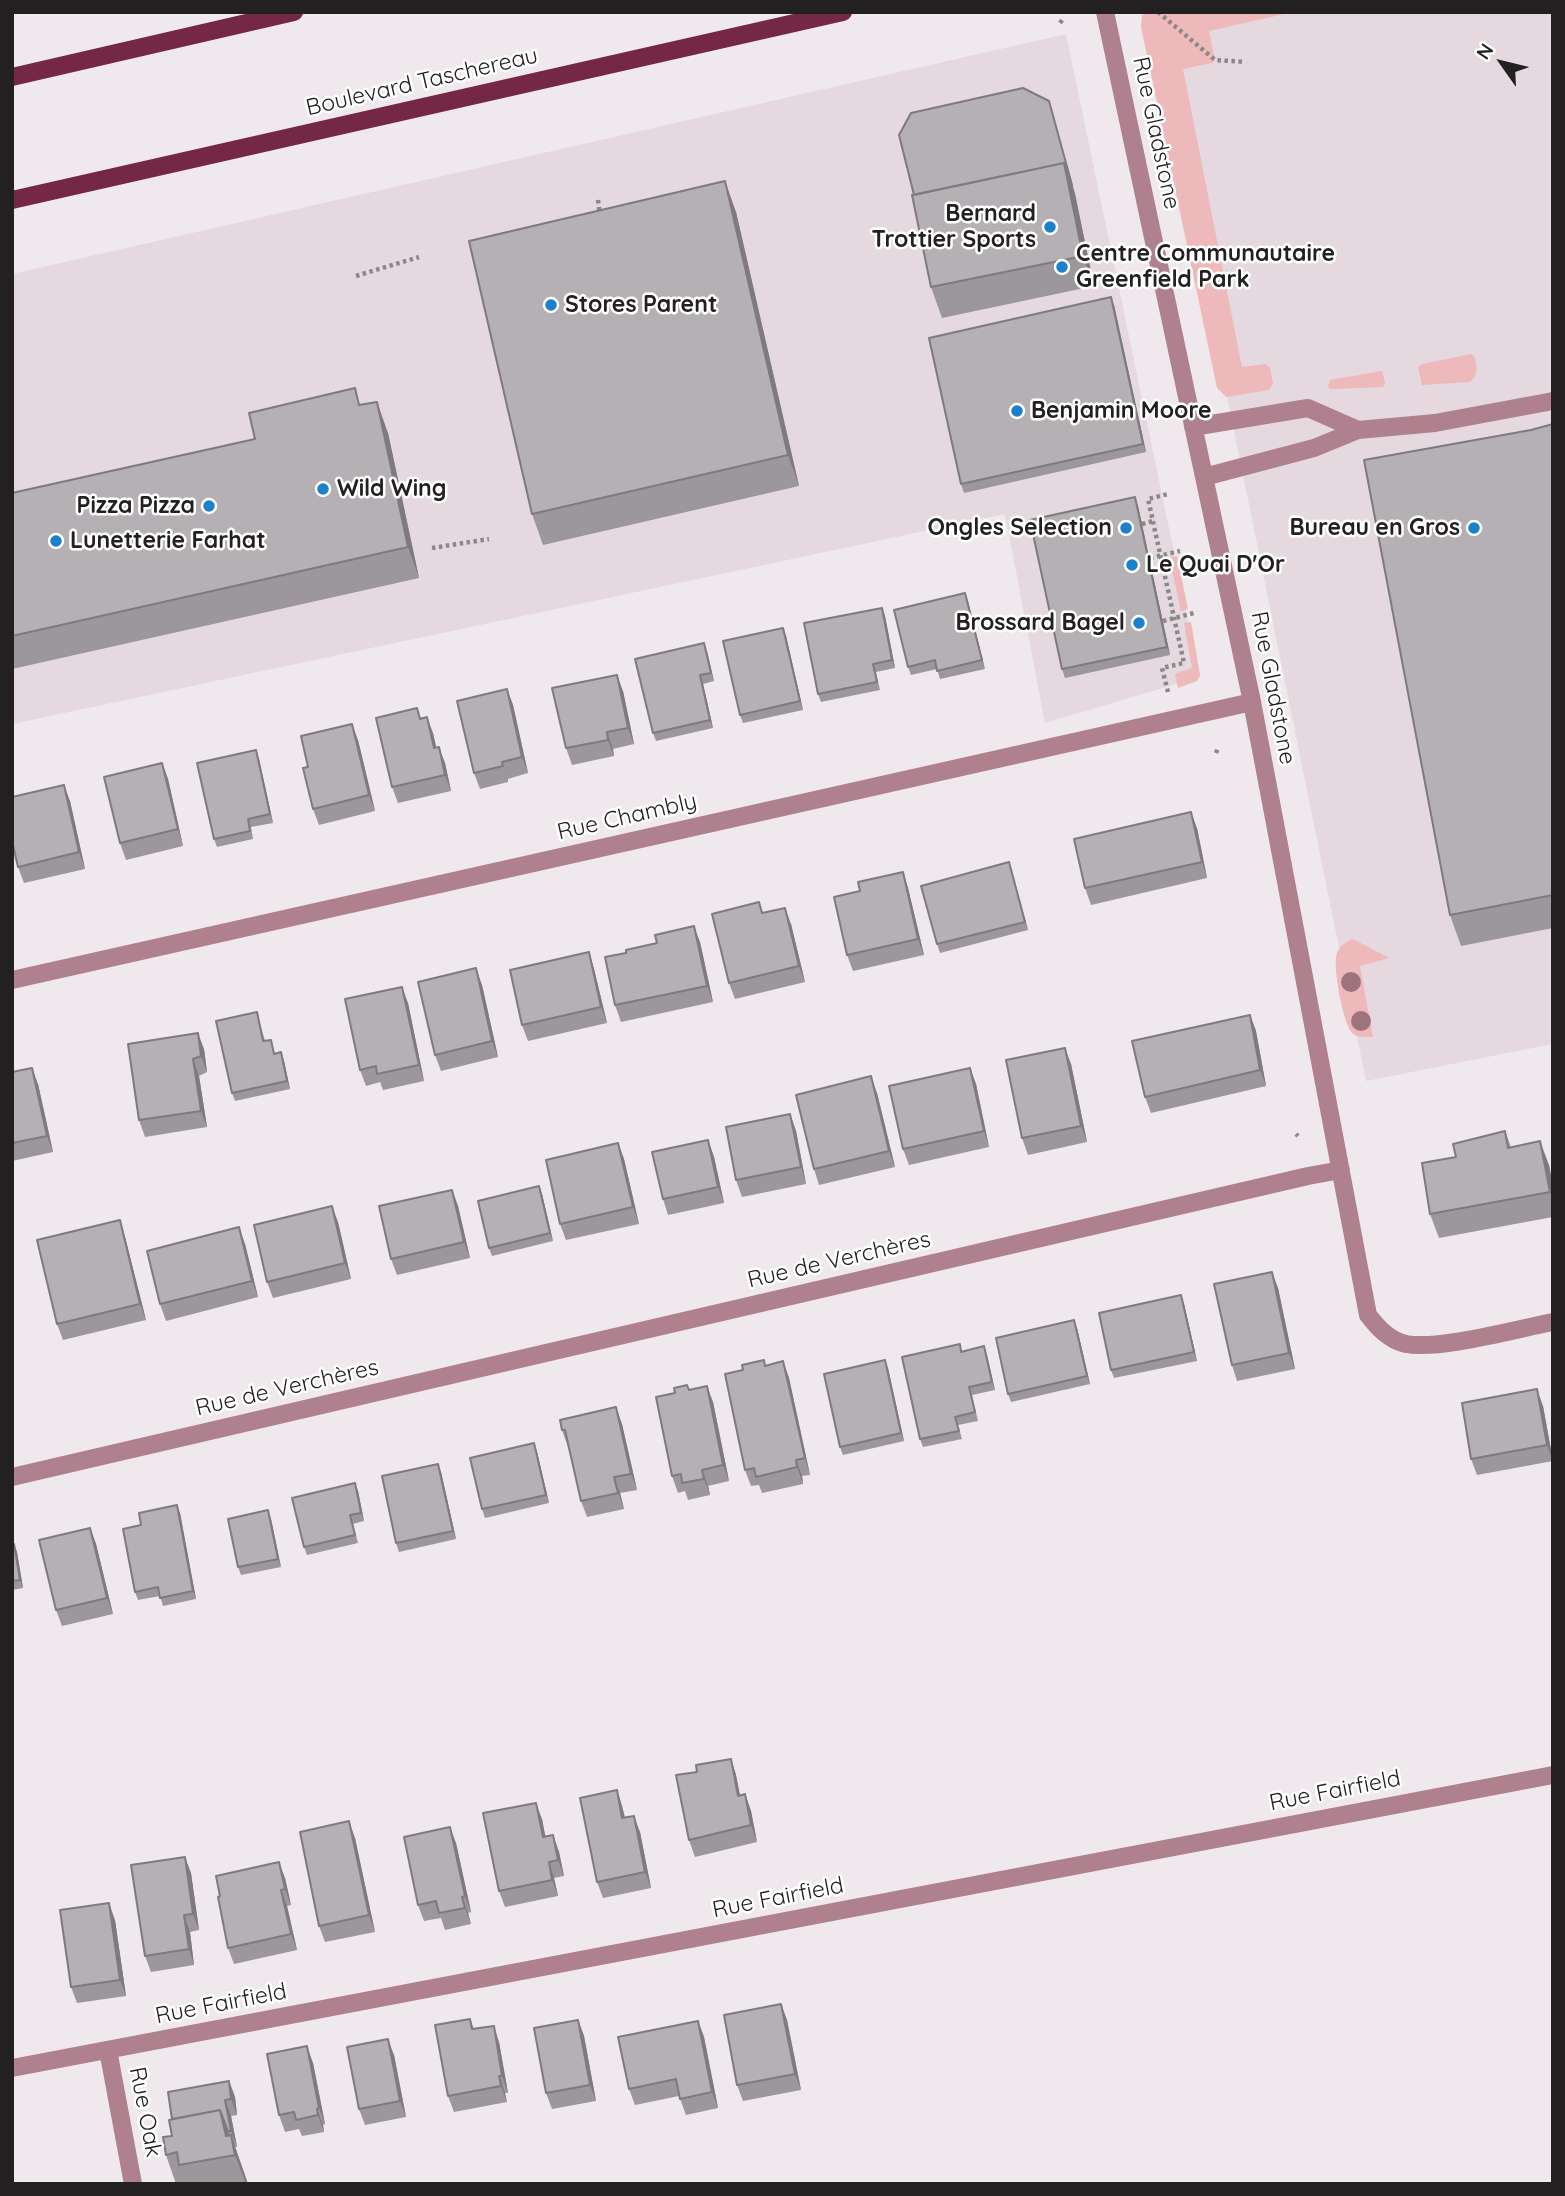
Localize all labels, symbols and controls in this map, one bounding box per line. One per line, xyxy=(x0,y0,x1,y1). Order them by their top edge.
north arrow xyxy=(1467,28,1537,98)
text: N xyxy=(1471,39,1498,64)
street label: Boulevard Taschereau xyxy=(303,42,541,122)
street label: Rue Gladstone xyxy=(1126,54,1186,212)
place label: Bernard Trottier Sports xyxy=(871,200,1036,254)
marker: Bernard Trottier Sports xyxy=(1042,219,1058,235)
place label: Centre Communautaire Greenfield Park xyxy=(1076,240,1335,294)
marker: Centre Communautaire Greenfield Park xyxy=(1054,259,1070,275)
place label: Stores Parent xyxy=(565,291,717,319)
marker: Stores Parent xyxy=(543,297,559,313)
place label: Benjamin Moore xyxy=(1031,397,1211,425)
marker: Benjamin Moore xyxy=(1009,403,1025,419)
place label: Wild Wing xyxy=(337,475,446,503)
marker: Wild Wing xyxy=(315,481,331,497)
place label: Pizza Pizza xyxy=(77,492,195,520)
marker: Pizza Pizza xyxy=(201,498,217,514)
place label: Ongles Selection xyxy=(927,514,1112,542)
place label: Bureau en Gros xyxy=(1290,514,1460,542)
marker: Ongles Selection xyxy=(1118,520,1134,536)
marker: Bureau en Gros xyxy=(1466,520,1482,536)
place label: Lunetterie Farhat xyxy=(70,527,266,555)
marker: Lunetterie Farhat xyxy=(48,533,64,549)
place label: Le Quai D'Or xyxy=(1146,551,1285,579)
marker: Le Quai D'Or xyxy=(1124,557,1140,573)
place label: Brossard Bagel xyxy=(955,609,1125,637)
street label: Rue Gladstone xyxy=(1245,609,1301,767)
marker: Brossard Bagel xyxy=(1131,615,1147,631)
street label: Rue Chambly xyxy=(554,788,700,846)
street label: Rue de Verchères xyxy=(745,1226,933,1294)
street label: Rue de Verchères xyxy=(193,1354,381,1422)
street label: Rue Fairfield xyxy=(1267,1765,1403,1817)
street label: Rue Fairfield xyxy=(710,1872,846,1924)
street label: Rue Fairfield xyxy=(153,1978,289,2030)
street label: Rue Oak xyxy=(123,2065,167,2159)

